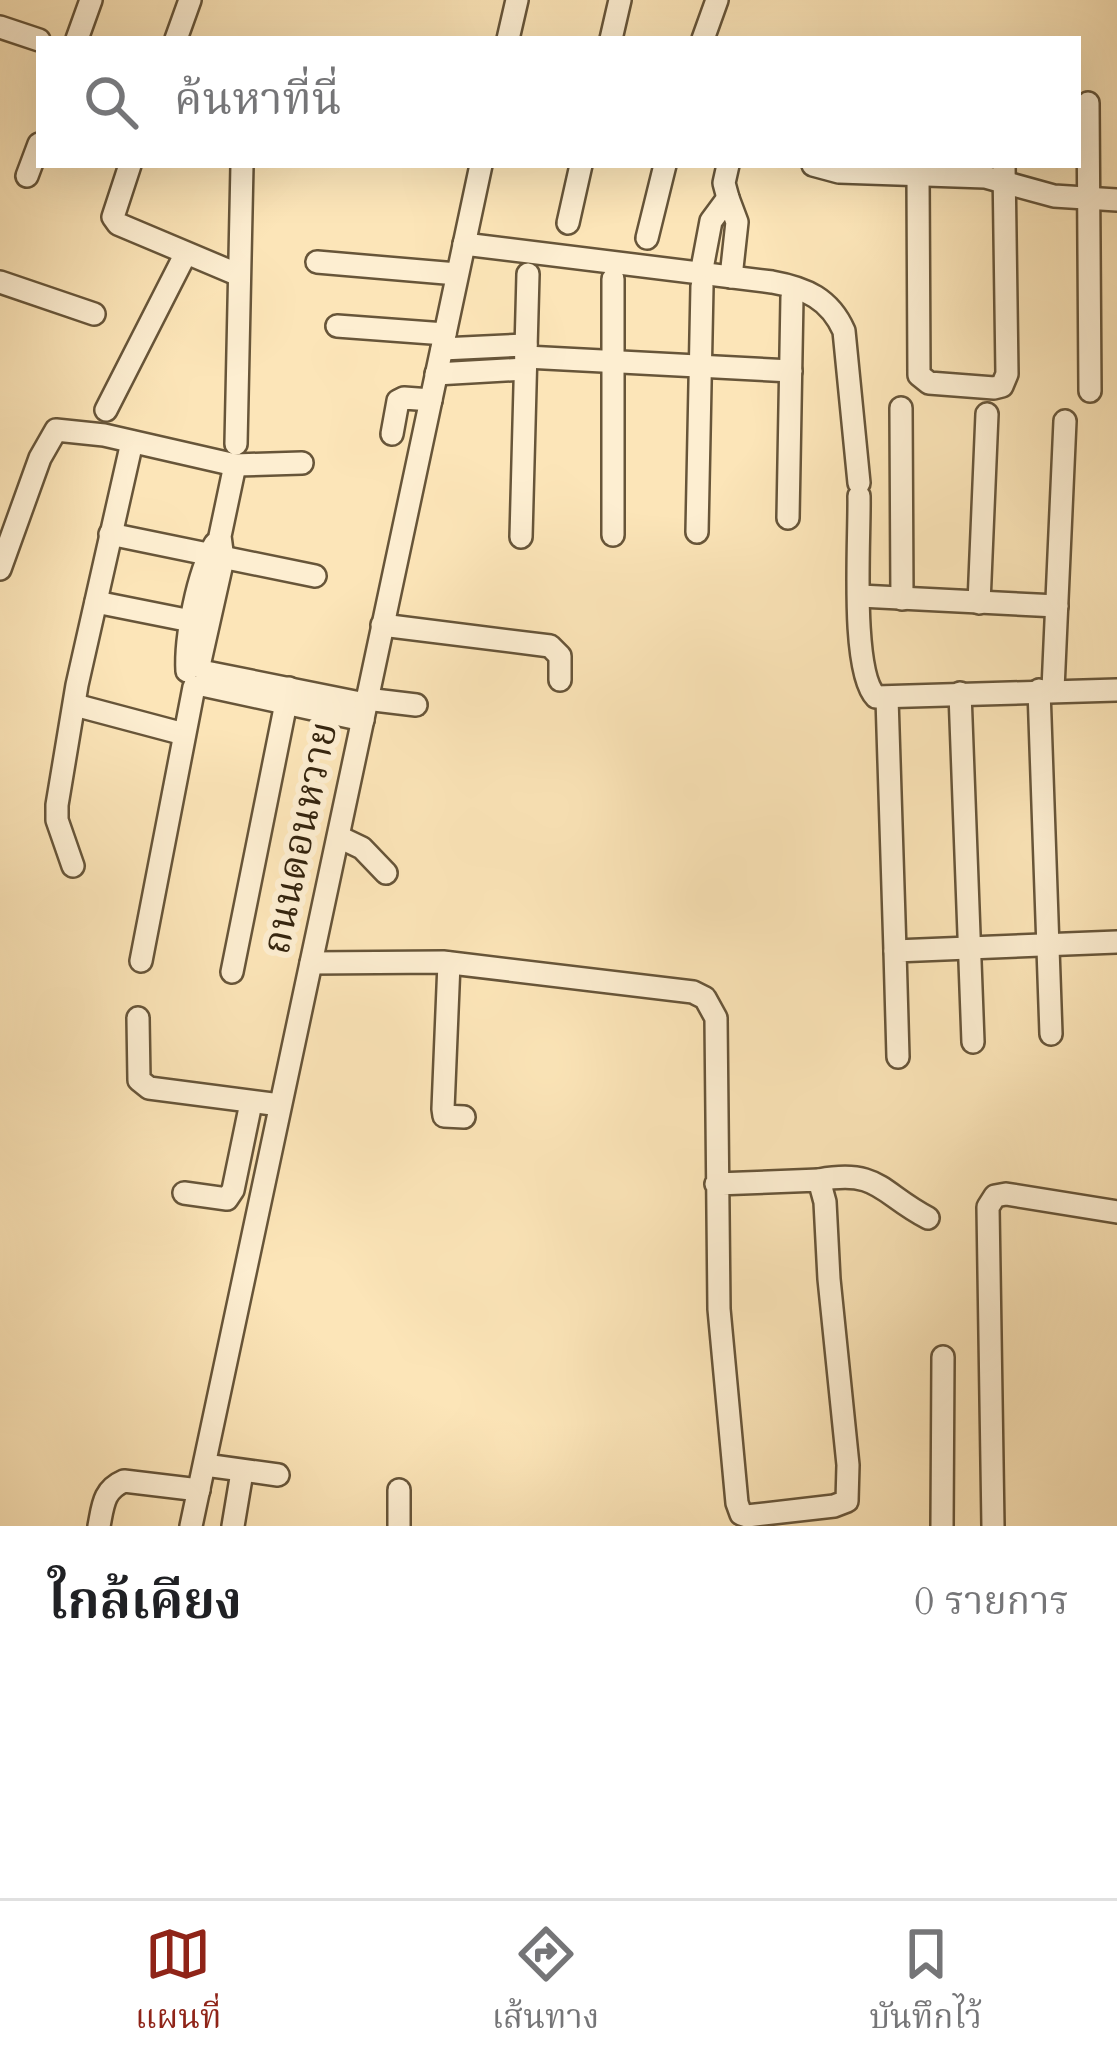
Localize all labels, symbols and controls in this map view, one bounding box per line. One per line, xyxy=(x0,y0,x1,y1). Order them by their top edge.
search box xyxy=(36,36,1081,168)
icon: search xyxy=(78,69,144,135)
text: ค้นหาที่นี่ xyxy=(174,69,342,130)
street label: ถนนดอนหวาย xyxy=(250,717,350,959)
text: ใกล้เคียง xyxy=(48,1567,242,1637)
text: 0 รายการ xyxy=(914,1575,1069,1628)
tab: แผนที่ xyxy=(135,1921,222,2046)
tab: เส้นทาง xyxy=(492,1921,599,2046)
tab: บันทึกไว้ xyxy=(869,1921,982,2046)

